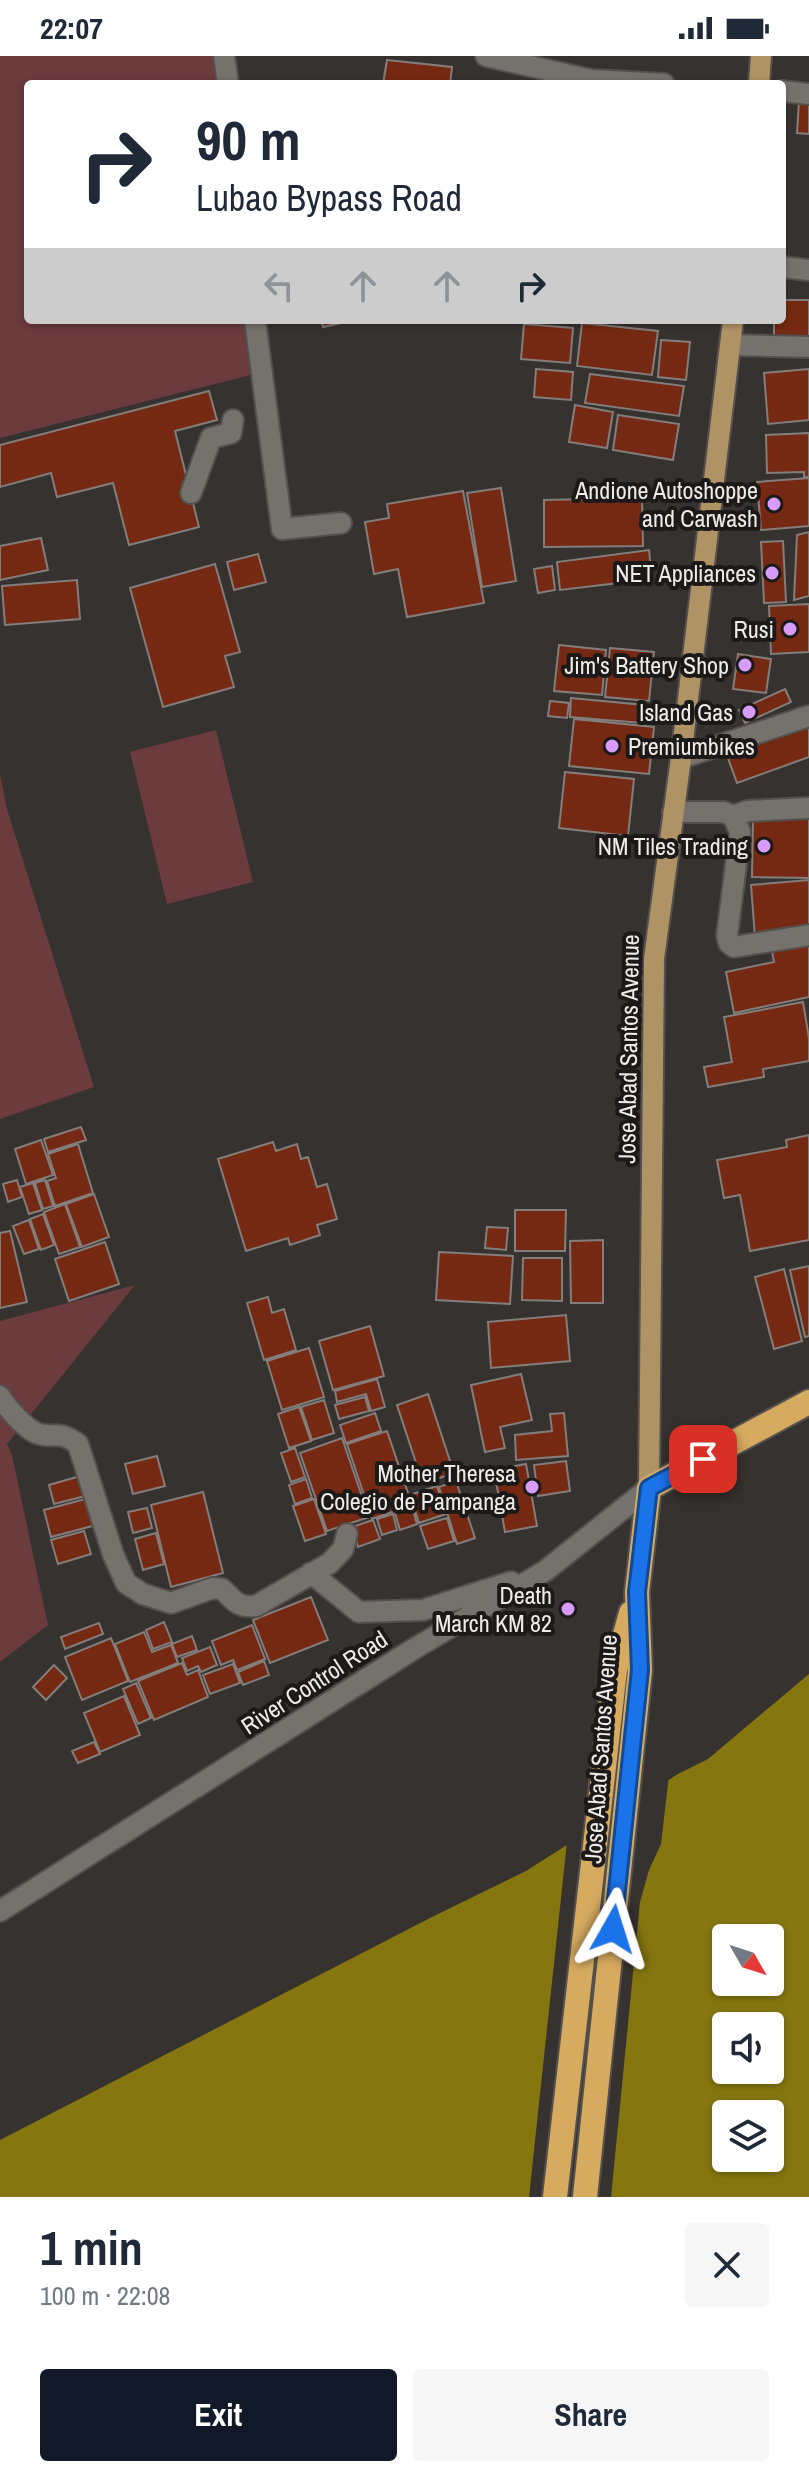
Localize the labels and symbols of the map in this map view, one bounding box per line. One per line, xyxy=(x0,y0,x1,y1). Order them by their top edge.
place label: Andione Autoshoppe and Carwash xyxy=(574,474,758,534)
marker: Andione Autoshoppe and Carwash xyxy=(765,495,783,513)
place label: NET Appliances xyxy=(615,557,756,589)
marker: NET Appliances xyxy=(763,564,781,582)
place label: Rusi xyxy=(734,613,774,645)
marker: Rusi xyxy=(781,620,799,638)
place label: Jim's Battery Shop xyxy=(564,649,729,681)
marker: Jim's Battery Shop xyxy=(736,656,754,674)
place label: Island Gas xyxy=(639,696,733,728)
marker: Island Gas xyxy=(740,703,758,721)
place label: Premiumbikes xyxy=(628,730,755,762)
marker: Premiumbikes xyxy=(603,737,621,755)
place label: NM Tiles Trading xyxy=(598,830,748,862)
marker: NM Tiles Trading xyxy=(755,837,773,855)
street label: Jose Abad Santos Avenue xyxy=(610,934,646,1164)
pin xyxy=(669,1425,737,1493)
place label: Mother Theresa Colegio de Pampanga xyxy=(320,1457,516,1517)
marker: Mother Theresa Colegio de Pampanga xyxy=(523,1478,541,1496)
place label: Death March KM 82 xyxy=(435,1579,552,1639)
marker: Death March KM 82 xyxy=(559,1600,577,1618)
street label: River Control Road xyxy=(235,1623,393,1741)
street label: Jose Abad Santos Avenue xyxy=(576,1633,624,1865)
position arrow xyxy=(571,1887,655,1971)
north arrow xyxy=(712,1924,784,1996)

